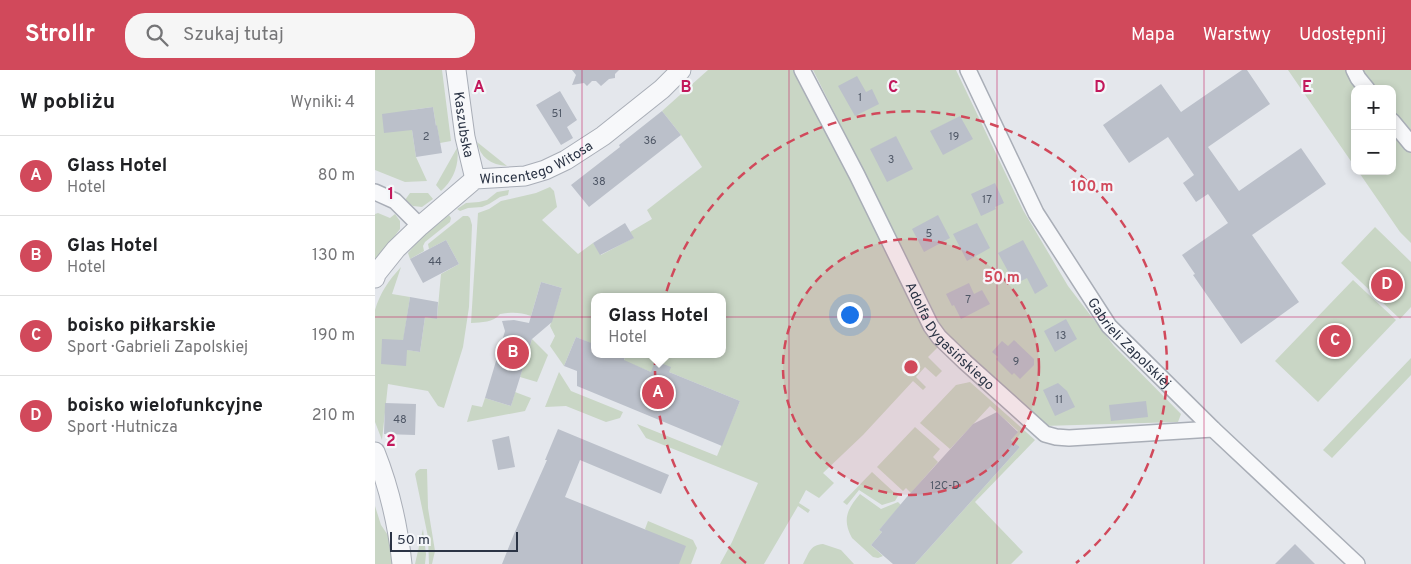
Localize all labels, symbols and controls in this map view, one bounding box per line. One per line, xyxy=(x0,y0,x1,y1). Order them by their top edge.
search box xyxy=(125,13,475,58)
text: Strollr xyxy=(25,20,95,50)
icon: search xyxy=(143,21,171,49)
text: Szukaj tutaj xyxy=(183,23,284,47)
text: Mapa xyxy=(1131,24,1175,47)
text: Warstwy xyxy=(1203,24,1271,47)
text: Udostępnij xyxy=(1299,24,1386,47)
text: A xyxy=(473,78,485,98)
text: B xyxy=(680,78,692,98)
text: C xyxy=(888,78,898,98)
text: D xyxy=(1094,78,1106,98)
text: E xyxy=(1302,78,1312,98)
map controls xyxy=(1351,85,1396,175)
button: + xyxy=(1351,85,1396,130)
text: W pobliżu xyxy=(20,89,115,116)
street label: Kaszubska xyxy=(449,91,477,159)
house number: 1 xyxy=(858,91,862,105)
text: Wyniki: 4 xyxy=(290,93,355,113)
house number: 51 xyxy=(552,107,562,121)
house number: 2 xyxy=(423,130,429,144)
house number: 19 xyxy=(949,130,959,144)
button: − xyxy=(1351,130,1396,175)
house number: 36 xyxy=(643,134,657,148)
street label: Wincentego Witosa xyxy=(479,138,596,189)
house number: 3 xyxy=(888,153,894,167)
text: Glass Hotel xyxy=(67,154,167,178)
text: A xyxy=(30,166,42,186)
text: 80 m xyxy=(318,166,355,186)
house number: 38 xyxy=(592,175,606,189)
text: Hotel xyxy=(67,178,106,198)
text: 100 m xyxy=(1071,178,1113,197)
text: 1 xyxy=(388,185,394,205)
house number: 17 xyxy=(982,193,992,207)
house number: 5 xyxy=(926,227,933,241)
text: Glas Hotel xyxy=(67,234,158,258)
text: B xyxy=(30,246,42,266)
text: 130 m xyxy=(312,246,355,266)
house number: 44 xyxy=(428,255,442,269)
text: Hotel xyxy=(67,258,106,278)
pin: D xyxy=(1371,266,1403,304)
text: 50 m xyxy=(984,269,1020,288)
street label: Adolfa Dygasińskiego xyxy=(901,280,997,394)
popup xyxy=(591,293,726,358)
house number: 7 xyxy=(965,293,971,307)
street label: Gabrieli Zapolskiej xyxy=(1083,295,1174,393)
your location xyxy=(837,302,863,328)
text: Glass Hotel xyxy=(608,304,709,328)
text: boisko piłkarskie xyxy=(67,314,216,338)
pin: C xyxy=(1319,322,1351,360)
text: C xyxy=(31,326,41,346)
text: 190 m xyxy=(312,326,355,346)
text: Hotel xyxy=(608,328,647,348)
house number: 13 xyxy=(1056,329,1066,343)
pin: B xyxy=(497,334,529,372)
text: Sport · Gabrieli Zapolskiej xyxy=(67,338,248,358)
house number: 9 xyxy=(1013,355,1019,369)
centre of rings xyxy=(902,358,920,376)
pin: A xyxy=(642,374,674,412)
house number: 11 xyxy=(1055,393,1063,407)
text: boisko wielofunkcyjne xyxy=(67,394,263,418)
text: D xyxy=(30,406,42,426)
text: 210 m xyxy=(312,406,355,426)
house number: 48 xyxy=(393,413,407,427)
text: Sport · Hutnicza xyxy=(67,418,178,438)
text: 2 xyxy=(386,432,396,452)
house number: 12C-D xyxy=(930,479,960,493)
scale bar xyxy=(390,529,517,552)
text: 50 m xyxy=(397,532,430,549)

